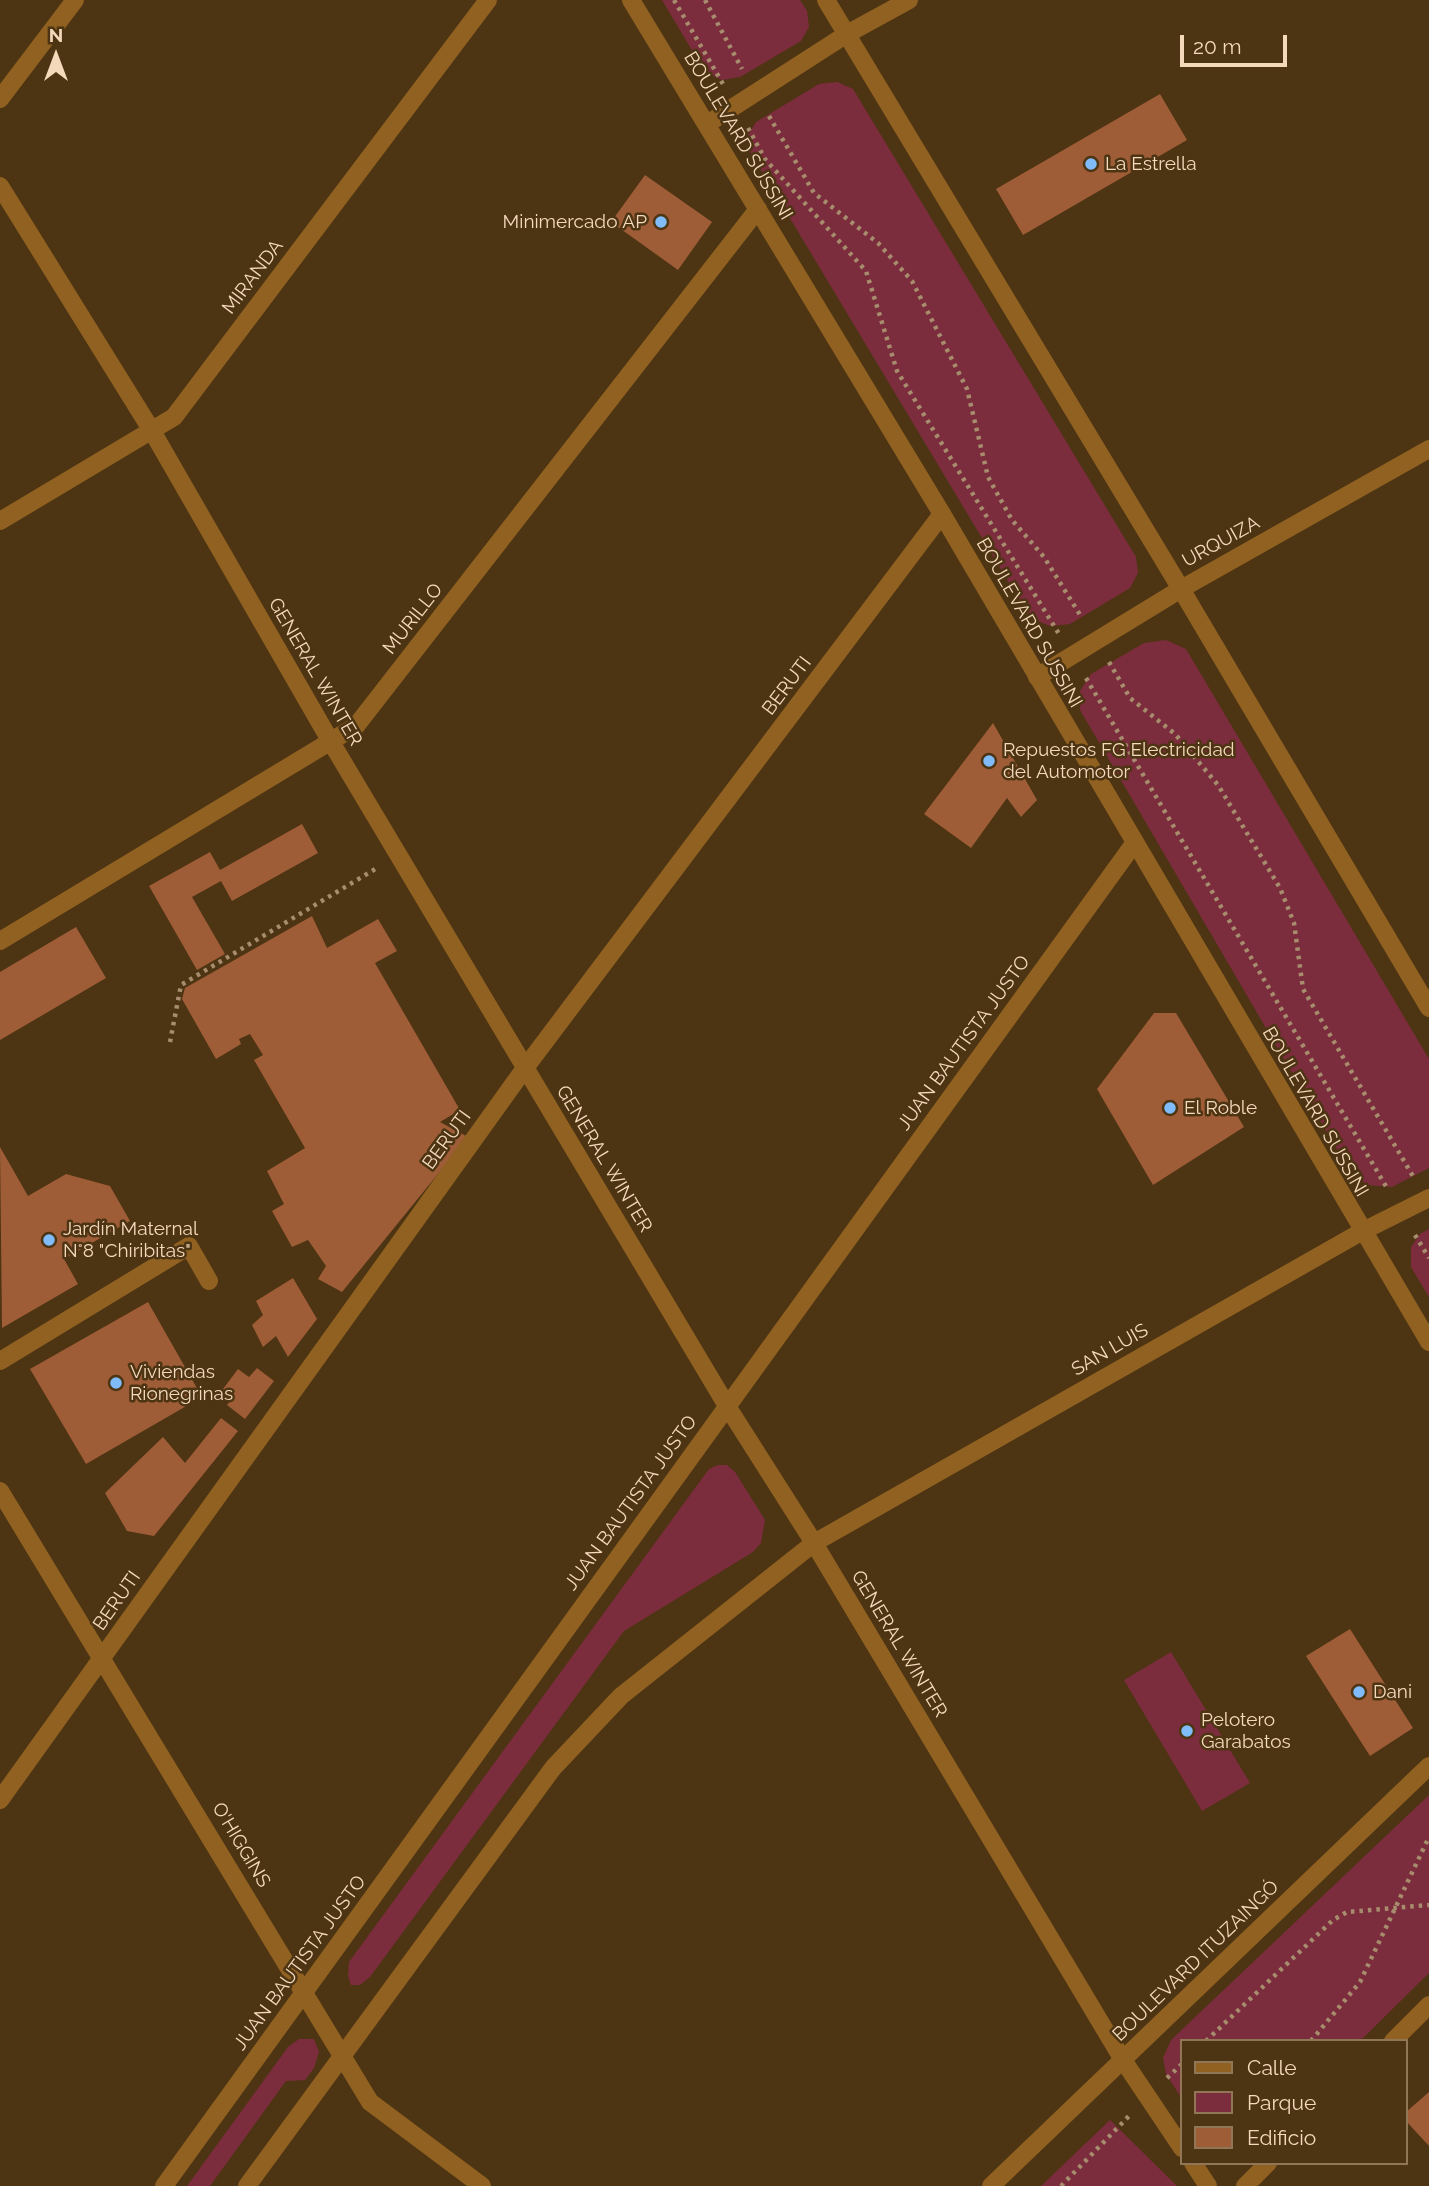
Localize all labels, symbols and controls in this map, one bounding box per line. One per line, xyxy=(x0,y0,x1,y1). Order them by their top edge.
north arrow xyxy=(21,21,91,91)
scale bar xyxy=(1184,21,1291,65)
text: N xyxy=(49,24,63,46)
text: 20 m xyxy=(1193,34,1241,59)
street label: BOULEVARD SUSSINI xyxy=(679,48,797,224)
place label: La Estrella xyxy=(1105,153,1197,175)
marker: La Estrella xyxy=(1083,156,1099,172)
place label: Minimercado AP xyxy=(503,211,647,233)
marker: Minimercado AP xyxy=(653,214,669,230)
street label: MIRANDA xyxy=(218,235,288,319)
street label: URQUIZA xyxy=(1178,511,1264,573)
street label: BOULEVARD SUSSINI xyxy=(971,534,1087,712)
street label: MURILLO xyxy=(378,579,448,659)
street label: GENERAL WINTER xyxy=(263,594,367,750)
street label: BERUTI xyxy=(758,652,816,720)
place label: Repuestos FG Electricidad del Automotor xyxy=(1003,739,1235,783)
marker: Repuestos FG Electricidad del Automotor xyxy=(981,753,997,769)
street label: JUAN BAUTISTA JUSTO xyxy=(893,951,1035,1135)
street label: BOULEVARD SUSSINI xyxy=(1257,1023,1373,1201)
street label: GENERAL WINTER xyxy=(551,1081,657,1237)
place label: El Roble xyxy=(1184,1097,1257,1119)
marker: El Roble xyxy=(1162,1100,1178,1116)
street label: BERUTI xyxy=(418,1106,476,1174)
place label: Jardín Maternal N°8 "Chiribitas" xyxy=(63,1218,198,1262)
marker: Jardín Maternal N°8 "Chiribitas" xyxy=(41,1232,57,1248)
street label: SAN LUIS xyxy=(1068,1319,1152,1381)
place label: Viviendas Rionegrinas xyxy=(130,1361,233,1405)
marker: Viviendas Rionegrinas xyxy=(108,1375,124,1391)
street label: JUAN BAUTISTA JUSTO xyxy=(560,1411,702,1595)
street label: GENERAL WINTER xyxy=(846,1566,952,1722)
street label: BERUTI xyxy=(88,1567,146,1635)
place label: Dani xyxy=(1373,1681,1412,1703)
marker: Dani xyxy=(1351,1684,1367,1700)
place label: Pelotero Garabatos xyxy=(1201,1709,1291,1753)
marker: Pelotero Garabatos xyxy=(1179,1723,1195,1739)
street label: O'HIGGINS xyxy=(207,1798,275,1892)
street label: JUAN BAUTISTA JUSTO xyxy=(229,1871,371,2055)
street label: BOULEVARD ITUZAINGÓ xyxy=(1108,1876,1284,2046)
legend xyxy=(1180,2039,1408,2165)
text: Calle xyxy=(1247,2055,1297,2080)
text: Parque xyxy=(1247,2090,1316,2115)
text: Edificio xyxy=(1247,2125,1316,2150)

